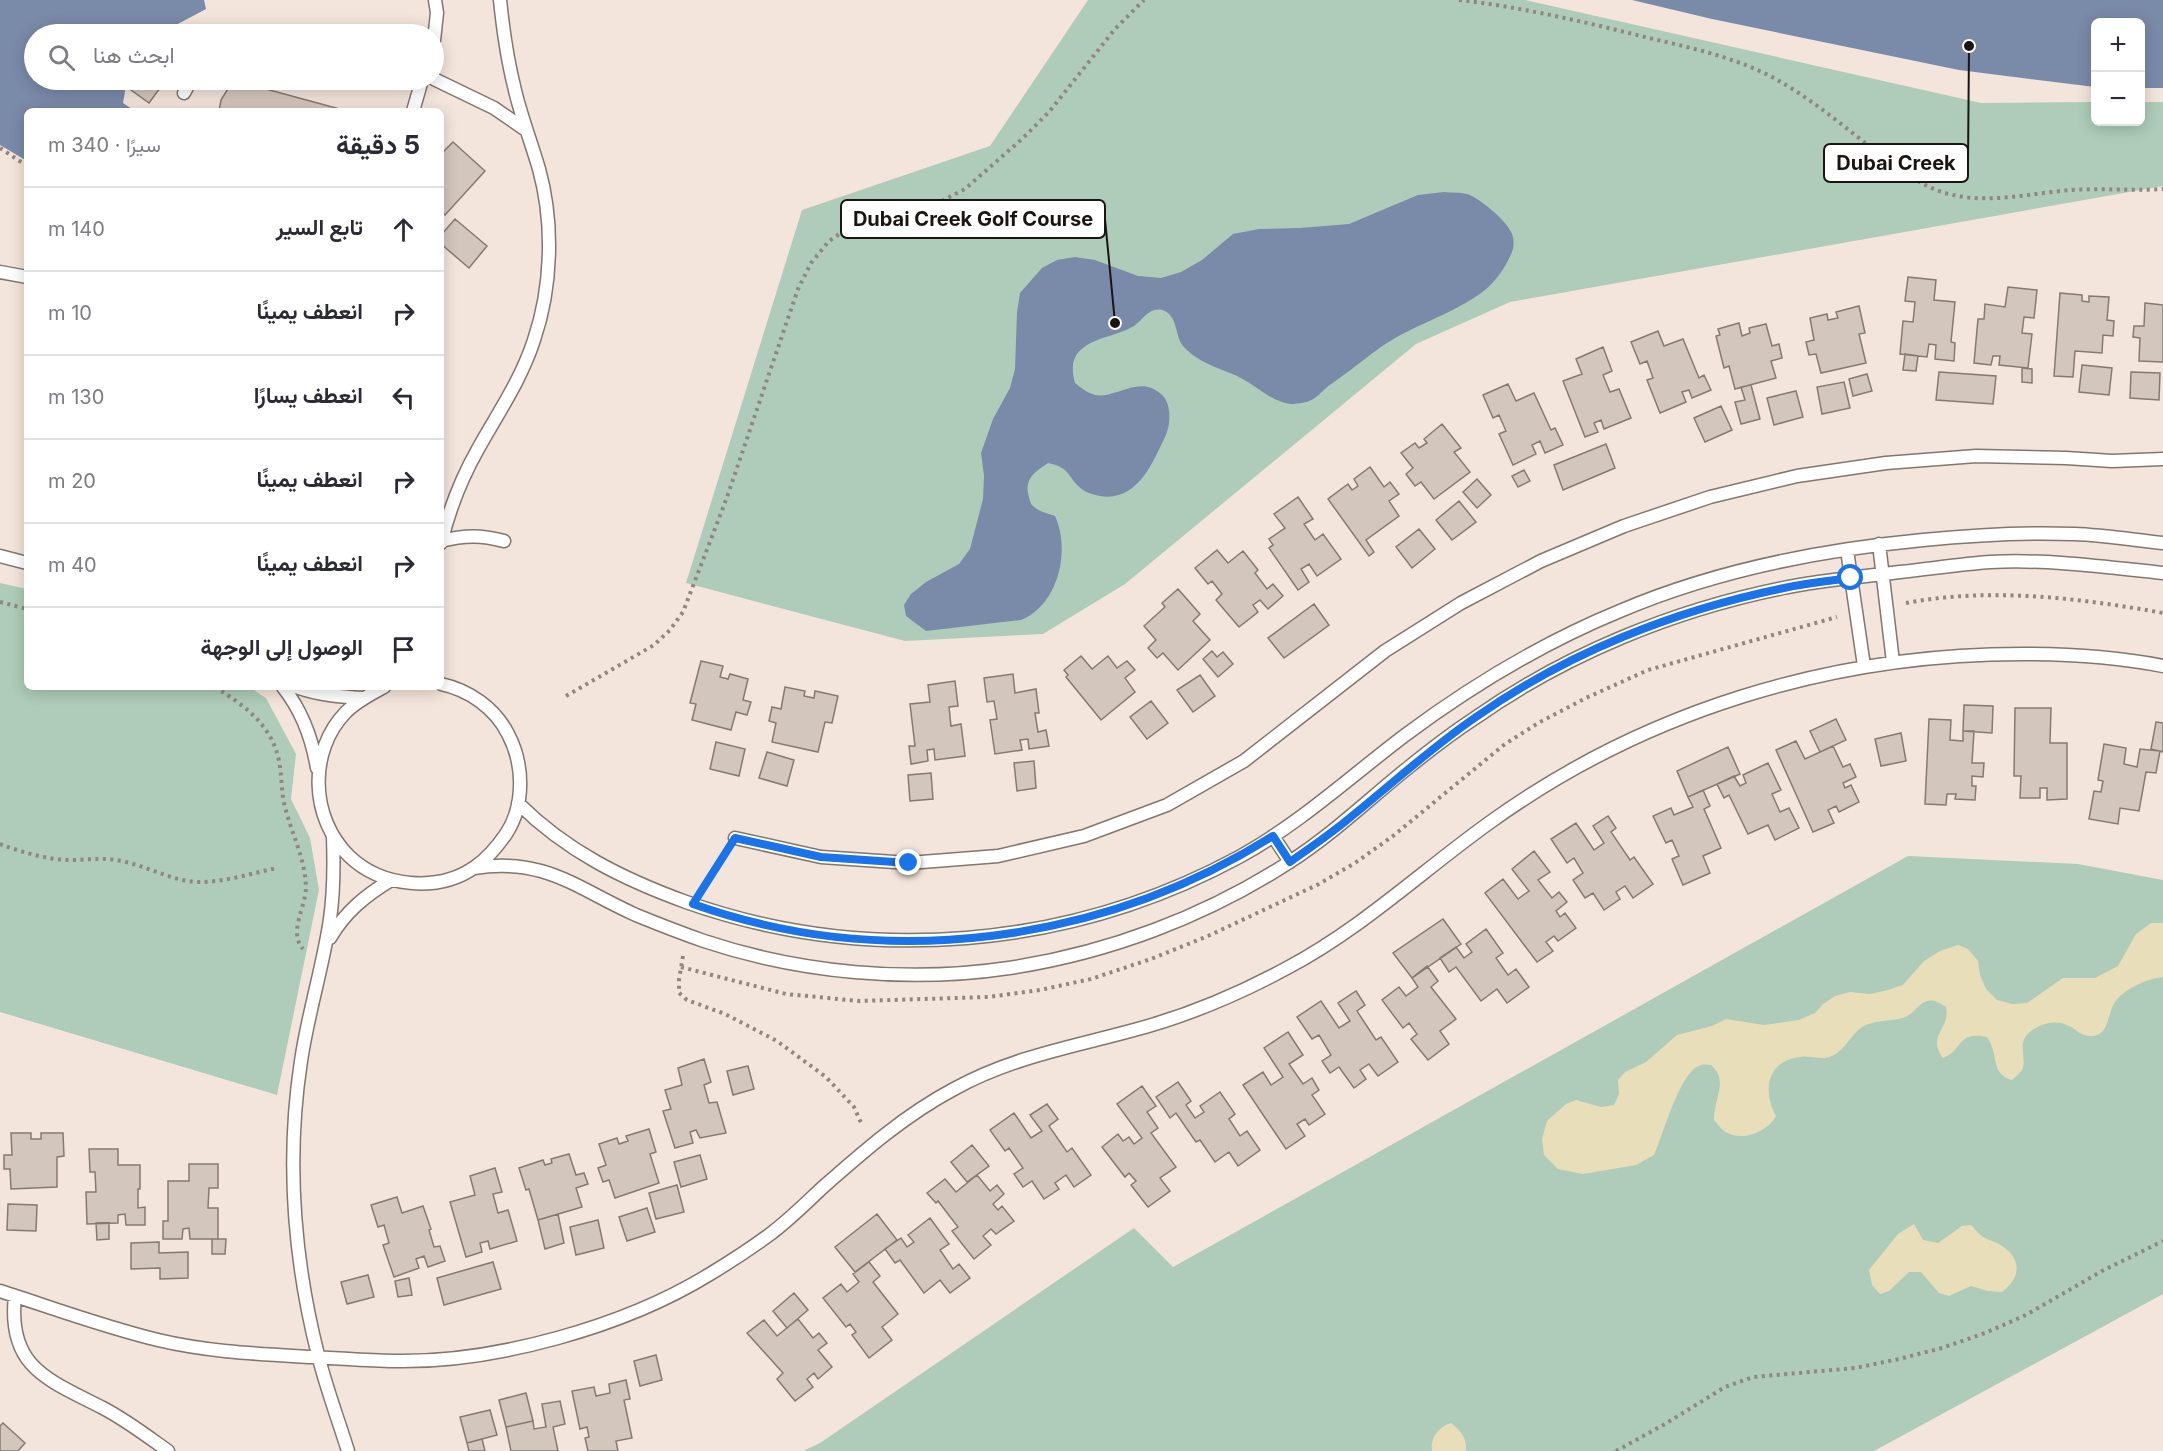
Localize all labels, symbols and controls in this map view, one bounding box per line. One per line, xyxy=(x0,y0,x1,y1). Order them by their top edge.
map controls xyxy=(2091,18,2145,126)
button: + xyxy=(2091,18,2145,72)
search box xyxy=(24,24,444,90)
icon: search xyxy=(45,41,78,74)
text: ابحث هنا xyxy=(93,42,175,68)
button: − xyxy=(2091,72,2145,126)
text: 5 دقيقة xyxy=(336,129,420,160)
text: سيرًا · 340 m xyxy=(48,133,161,157)
callout: Dubai Creek xyxy=(1824,144,1968,182)
text: Dubai Creek xyxy=(1836,151,1956,175)
callout: Dubai Creek Golf Course xyxy=(841,200,1105,238)
text: Dubai Creek Golf Course xyxy=(853,207,1093,231)
icon: ahead xyxy=(387,213,420,246)
text: تابع السير xyxy=(276,214,363,240)
text: 140 m xyxy=(48,217,105,241)
icon: right xyxy=(387,297,420,330)
text: انعطف يمينًا xyxy=(256,298,363,324)
text: 10 m xyxy=(48,301,92,325)
icon: left xyxy=(387,381,420,414)
text: انعطف يسارًا xyxy=(254,382,363,408)
text: 130 m xyxy=(48,385,104,409)
icon: right xyxy=(387,465,420,498)
text: انعطف يمينًا xyxy=(256,466,363,492)
text: 20 m xyxy=(48,469,96,493)
icon: right xyxy=(387,549,420,582)
text: انعطف يمينًا xyxy=(256,550,363,576)
text: 40 m xyxy=(48,553,97,577)
route start xyxy=(1837,564,1863,590)
icon: arrive xyxy=(387,633,420,666)
text: الوصول إلى الوجهة xyxy=(200,634,363,660)
route end xyxy=(895,849,921,875)

